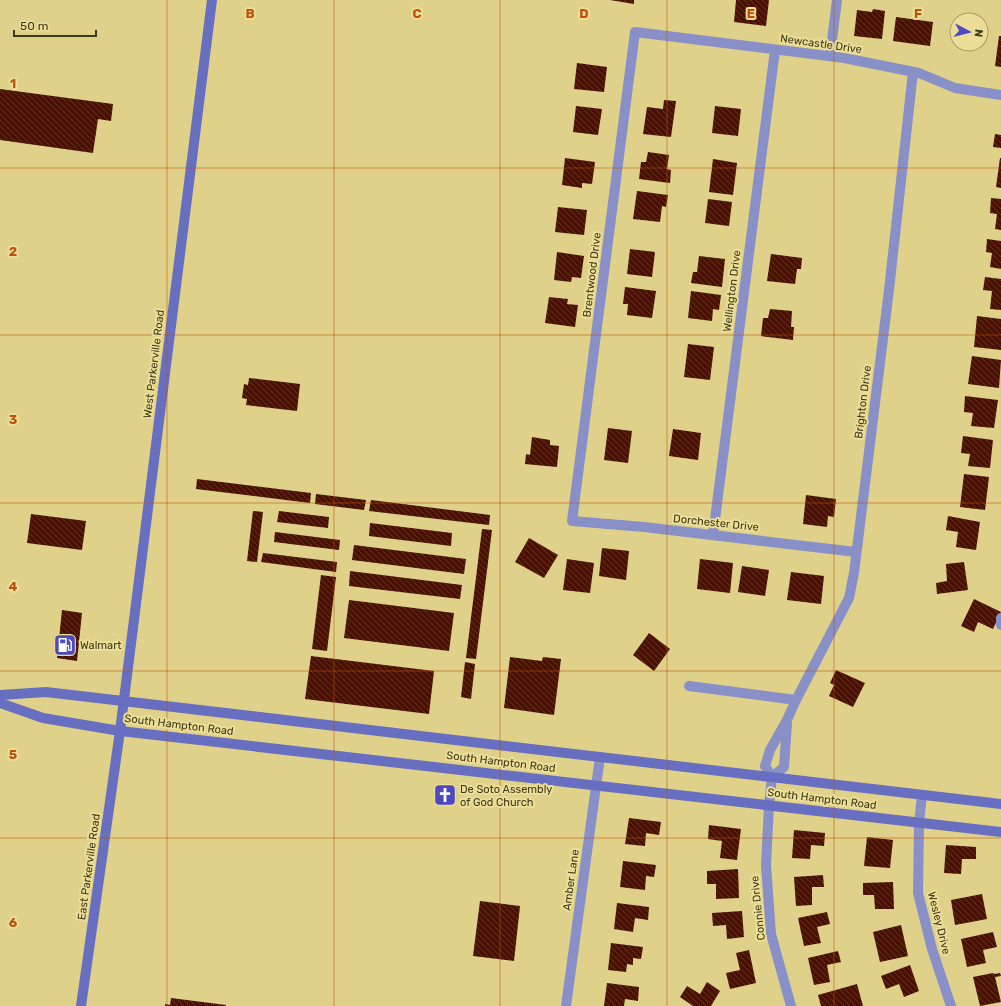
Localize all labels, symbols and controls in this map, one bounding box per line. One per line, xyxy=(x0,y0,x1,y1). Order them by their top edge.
text: B xyxy=(245,6,255,21)
text: C xyxy=(412,6,422,21)
text: D xyxy=(579,6,589,21)
text: E xyxy=(747,6,755,21)
text: F xyxy=(914,6,922,21)
scale bar xyxy=(14,12,96,38)
north arrow xyxy=(949,12,989,52)
text: 50 m xyxy=(20,19,48,33)
text: N xyxy=(971,28,985,38)
street label: Newcastle Drive xyxy=(779,32,863,56)
text: 1 xyxy=(10,76,16,91)
street label: Brentwood Drive xyxy=(580,232,604,318)
text: 2 xyxy=(9,244,17,259)
street label: Wellington Drive xyxy=(721,249,743,333)
street label: West Parkerville Road xyxy=(141,309,167,419)
street label: Brighton Drive xyxy=(852,365,874,439)
text: 3 xyxy=(9,412,18,427)
street label: Dorchester Drive xyxy=(673,512,759,534)
text: 4 xyxy=(9,579,18,594)
fuel station icon: Walmart xyxy=(52,632,78,658)
place label: Walmart xyxy=(80,639,122,652)
street label: South Hampton Road xyxy=(124,712,234,738)
text: 5 xyxy=(9,747,17,762)
street label: South Hampton Road xyxy=(446,749,556,775)
church icon: De Soto Assembly of God Church xyxy=(432,782,458,808)
place label: De Soto Assembly of God Church xyxy=(460,783,552,809)
street label: South Hampton Road xyxy=(767,786,877,812)
street label: East Parkerville Road xyxy=(75,813,103,921)
street label: Amber Lane xyxy=(560,849,582,911)
street label: Connie Drive xyxy=(748,875,768,941)
street label: Wesley Drive xyxy=(925,890,953,956)
text: 6 xyxy=(9,915,18,930)

